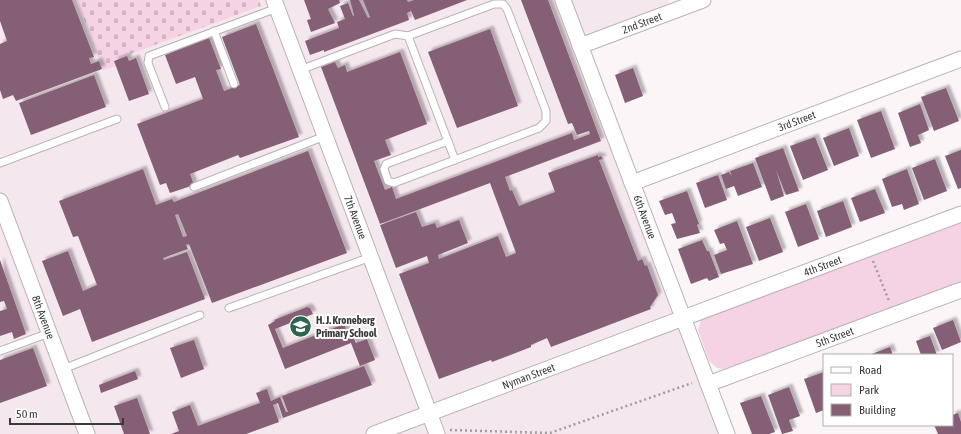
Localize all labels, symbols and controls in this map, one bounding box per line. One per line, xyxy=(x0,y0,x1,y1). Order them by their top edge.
street label: 2nd Street xyxy=(620,10,663,36)
street label: 3rd Street xyxy=(776,108,817,133)
street label: 7th Avenue xyxy=(342,194,369,241)
street label: 6th Avenue xyxy=(631,194,659,241)
street label: 4th Street xyxy=(802,253,843,278)
street label: 8th Avenue xyxy=(30,294,57,341)
school or university icon: H. J. Kroneberg Primary School xyxy=(288,313,314,339)
place label: H. J. Kroneberg Primary School xyxy=(316,314,378,339)
street label: 5th Street xyxy=(814,325,855,349)
legend xyxy=(823,354,953,426)
street label: Nyman Street xyxy=(501,361,556,391)
text: Road xyxy=(859,363,882,377)
text: Park xyxy=(859,383,880,397)
scale bar xyxy=(10,400,123,426)
text: Building xyxy=(859,403,897,417)
text: 50 m xyxy=(16,407,38,421)

